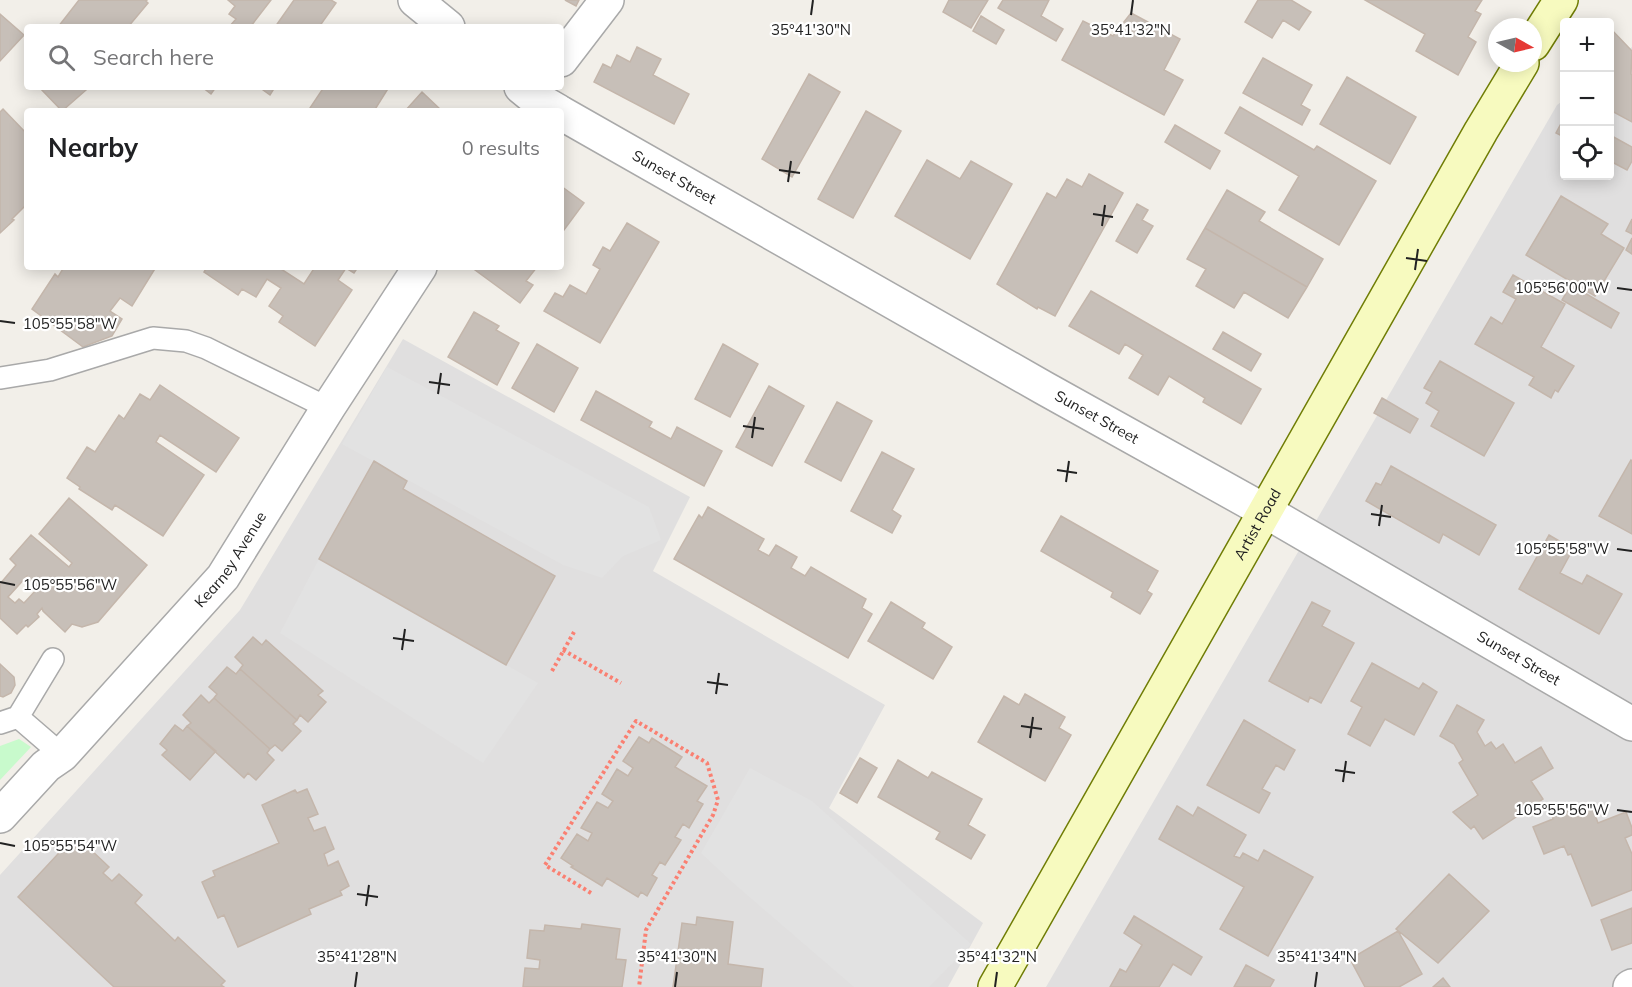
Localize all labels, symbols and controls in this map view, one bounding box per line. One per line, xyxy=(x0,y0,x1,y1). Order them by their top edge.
north arrow xyxy=(1488,18,1542,72)
map controls xyxy=(1560,18,1614,180)
button: + xyxy=(1560,18,1614,72)
text: 35°41'30"N xyxy=(771,20,851,39)
text: 35°41'32"N xyxy=(1091,20,1171,39)
search box xyxy=(24,24,564,90)
icon: search xyxy=(45,41,78,74)
text: Search here xyxy=(93,43,214,71)
button: − xyxy=(1560,72,1614,126)
button: locate xyxy=(1560,126,1614,180)
text: Nearby xyxy=(48,131,138,164)
text: 0 results xyxy=(462,135,540,160)
street label: Sunset Street xyxy=(629,146,719,208)
text: 105°56'00"W xyxy=(1515,278,1610,297)
text: 105°55'58"W xyxy=(23,314,118,333)
street label: Sunset Street xyxy=(1052,386,1142,448)
street label: Artist Road xyxy=(1229,485,1285,563)
street label: Kearney Avenue xyxy=(190,508,270,611)
text: 105°55'58"W xyxy=(1515,539,1610,558)
text: 105°55'56"W xyxy=(23,575,118,594)
street label: Sunset Street xyxy=(1474,626,1564,689)
text: 105°55'56"W xyxy=(1515,800,1610,819)
text: 105°55'54"W xyxy=(23,836,118,855)
text: 35°41'28"N xyxy=(317,947,397,966)
text: 35°41'30"N xyxy=(637,947,717,966)
text: 35°41'32"N xyxy=(957,947,1037,966)
text: 35°41'34"N xyxy=(1277,947,1357,966)

